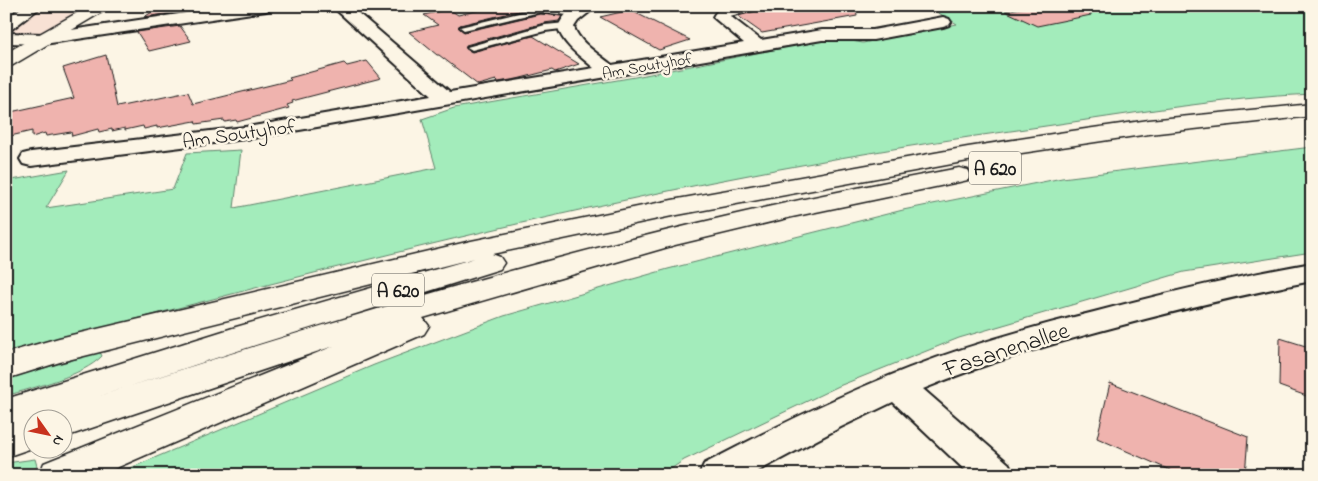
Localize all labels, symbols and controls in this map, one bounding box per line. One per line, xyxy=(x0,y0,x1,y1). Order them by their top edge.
street label: Am Soutyhof xyxy=(600,47,695,87)
street label: Am Soutyhof xyxy=(181,113,299,158)
road number: A 620 xyxy=(969,152,1021,184)
road number: A 620 xyxy=(372,274,424,306)
street label: Fasanenallee xyxy=(938,314,1075,389)
north arrow xyxy=(22,408,72,458)
text: N xyxy=(46,431,69,450)

